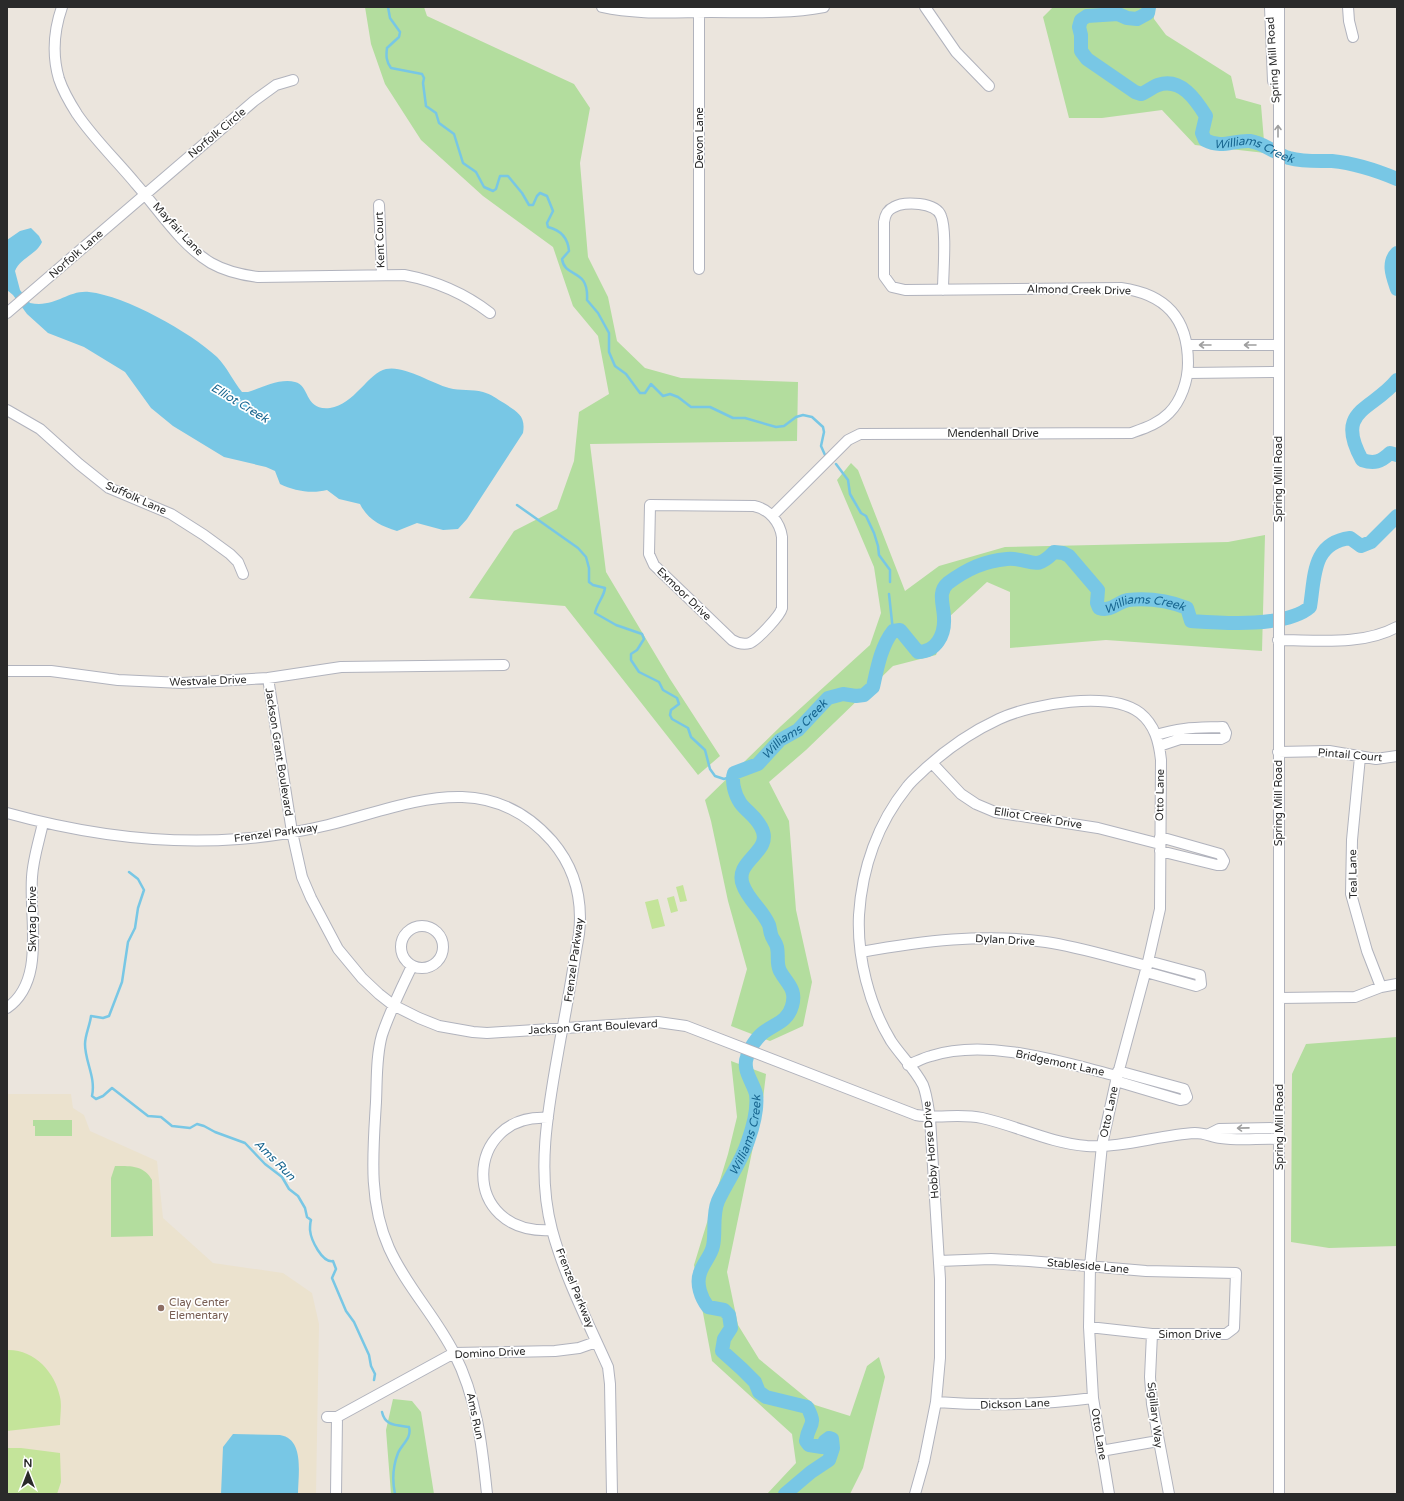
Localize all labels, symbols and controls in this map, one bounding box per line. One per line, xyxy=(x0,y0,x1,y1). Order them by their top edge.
street label: Spring Mill Road xyxy=(1264,16,1282,104)
street label: Norfolk Circle xyxy=(186,105,248,161)
street label: Devon Lane xyxy=(693,107,706,169)
one-way arrow xyxy=(1274,125,1282,138)
water label: Williams Creek xyxy=(1214,133,1297,166)
street label: Mayfair Lane xyxy=(150,200,206,258)
street label: Kent Court xyxy=(373,212,387,268)
street label: Norfolk Lane xyxy=(46,227,106,281)
street label: Almond Creek Drive xyxy=(1027,283,1131,297)
one-way arrow xyxy=(1199,341,1212,349)
one-way arrow xyxy=(1244,341,1257,349)
water label: Elliot Creek xyxy=(209,380,272,426)
street label: Mendenhall Drive xyxy=(947,427,1039,440)
street label: Spring Mill Road xyxy=(1272,436,1285,522)
street label: Suffolk Lane xyxy=(104,479,168,517)
street label: Exmoor Drive xyxy=(654,565,714,623)
water label: Williams Creek xyxy=(1102,592,1189,617)
street label: Westvale Drive xyxy=(169,673,247,689)
street label: Jackson Grant Boulevard xyxy=(262,687,296,817)
water label: Williams Creek xyxy=(759,695,831,762)
street label: Pintail Court xyxy=(1317,746,1383,764)
street label: Spring Mill Road xyxy=(1272,760,1285,846)
street label: Otto Lane xyxy=(1153,769,1167,821)
street label: Elliot Creek Drive xyxy=(993,805,1083,831)
street label: Frenzel Parkway xyxy=(233,821,319,845)
street label: Teal Lane xyxy=(1346,849,1360,899)
street label: Skytag Drive xyxy=(26,886,39,952)
street label: Frenzel Parkway xyxy=(562,917,586,1003)
street label: Dylan Drive xyxy=(975,932,1035,948)
street label: Jackson Grant Boulevard xyxy=(528,1017,658,1037)
street label: Bridgemont Lane xyxy=(1014,1047,1106,1079)
street label: Spring Mill Road xyxy=(1273,1084,1286,1170)
street label: Otto Lane xyxy=(1097,1085,1121,1139)
water label: Williams Creek xyxy=(726,1093,764,1178)
street label: Hobby Horse Drive xyxy=(920,1101,942,1199)
one-way arrow xyxy=(1237,1124,1250,1132)
water label: Ams Run xyxy=(252,1137,299,1184)
street label: Frenzel Parkway xyxy=(553,1246,597,1330)
street label: Stableside Lane xyxy=(1046,1256,1130,1276)
place label: Clay Center Elementary xyxy=(169,1296,230,1322)
marker: Clay Center Elementary xyxy=(156,1303,166,1313)
street label: Simon Drive xyxy=(1159,1328,1221,1341)
street label: Domino Drive xyxy=(454,1345,526,1361)
street label: Sigillary Way xyxy=(1145,1381,1166,1449)
street label: Ams Run xyxy=(464,1391,486,1441)
street label: Dickson Lane xyxy=(980,1396,1050,1412)
street label: Otto Lane xyxy=(1088,1407,1110,1461)
north arrow xyxy=(8,1453,48,1493)
text: N xyxy=(24,1457,32,1470)

